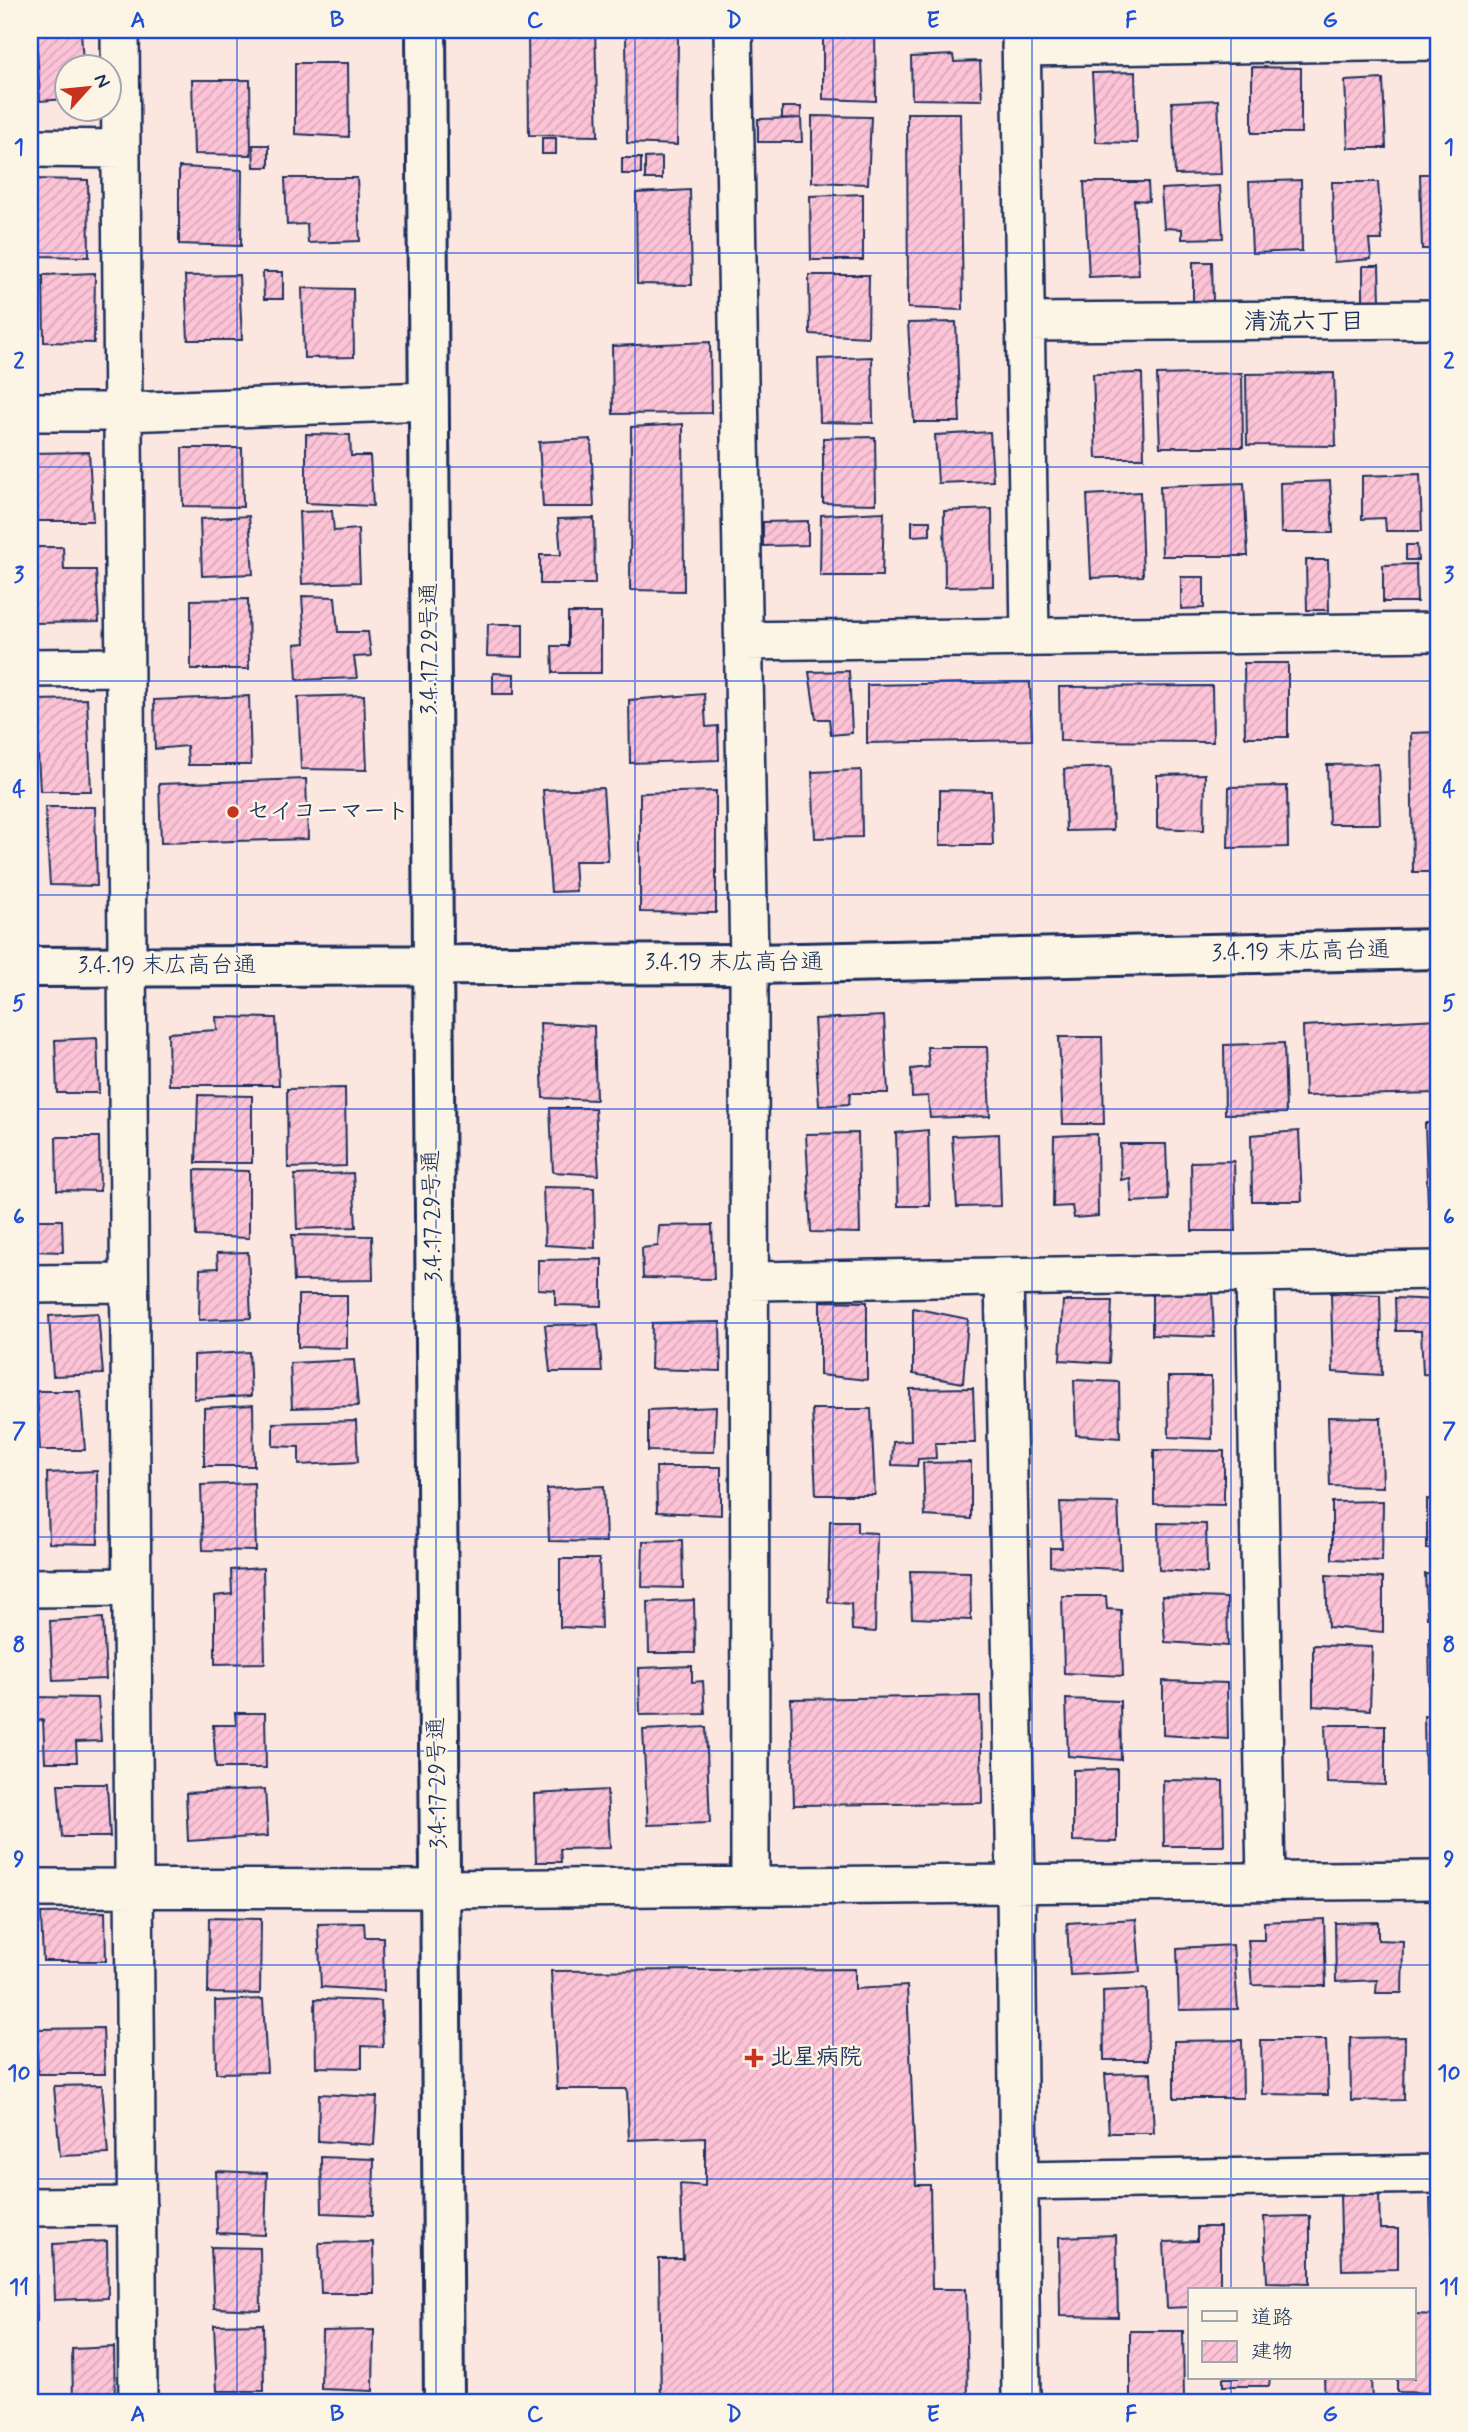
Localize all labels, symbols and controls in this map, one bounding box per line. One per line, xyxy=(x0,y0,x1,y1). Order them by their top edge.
text: A xyxy=(130,6,146,36)
text: B xyxy=(330,6,345,36)
text: C xyxy=(527,6,544,36)
text: D xyxy=(726,6,742,36)
text: E xyxy=(926,6,940,36)
text: F xyxy=(1125,6,1137,36)
text: G xyxy=(1322,6,1338,36)
north arrow xyxy=(52,52,122,122)
text: N xyxy=(88,70,116,92)
text: 1 xyxy=(14,133,24,163)
text: 1 xyxy=(1444,133,1454,163)
district label: 清流六丁目 xyxy=(1244,307,1364,338)
text: 2 xyxy=(13,347,25,377)
text: 2 xyxy=(1443,347,1455,377)
text: 3 xyxy=(14,561,25,591)
text: 3 xyxy=(1444,561,1455,591)
street label: 3.4.17 29号通 xyxy=(415,583,445,715)
text: 4 xyxy=(12,775,26,805)
text: 4 xyxy=(1442,775,1456,805)
place label: セイコーマート xyxy=(247,797,409,827)
marker: セイコーマート xyxy=(225,804,241,820)
street label: 3.4.19 末広高台通 xyxy=(1211,935,1391,969)
street label: 3.4.19 末広高台通 xyxy=(645,948,823,978)
street label: 3.4.19 末広高台通 xyxy=(78,951,256,981)
text: 5 xyxy=(12,989,26,1019)
text: 5 xyxy=(1442,989,1456,1019)
street label: 3.4.17 29号通 xyxy=(417,1150,449,1282)
text: 6 xyxy=(13,1203,25,1233)
text: 6 xyxy=(1443,1203,1455,1233)
text: 7 xyxy=(12,1417,26,1447)
text: 7 xyxy=(1442,1417,1456,1447)
text: 8 xyxy=(13,1631,25,1661)
text: 8 xyxy=(1443,1631,1455,1661)
street label: 3.4.17 29号通 xyxy=(422,1717,454,1849)
text: 9 xyxy=(13,1845,25,1875)
text: 9 xyxy=(1443,1845,1455,1875)
place label: 北星病院 xyxy=(770,2043,862,2073)
marker: 北星病院 xyxy=(744,2048,764,2068)
text: 10 xyxy=(7,2059,31,2089)
text: 10 xyxy=(1437,2059,1461,2089)
text: 11 xyxy=(9,2273,29,2303)
text: 11 xyxy=(1439,2273,1459,2303)
legend xyxy=(1188,2288,1416,2380)
text: 道路 xyxy=(1251,2304,1293,2332)
text: 建物 xyxy=(1251,2338,1293,2366)
text: A xyxy=(130,2400,146,2430)
text: B xyxy=(330,2400,345,2430)
text: C xyxy=(527,2400,544,2430)
text: D xyxy=(726,2400,742,2430)
text: E xyxy=(926,2400,940,2430)
text: F xyxy=(1125,2400,1137,2430)
text: G xyxy=(1322,2400,1338,2430)

